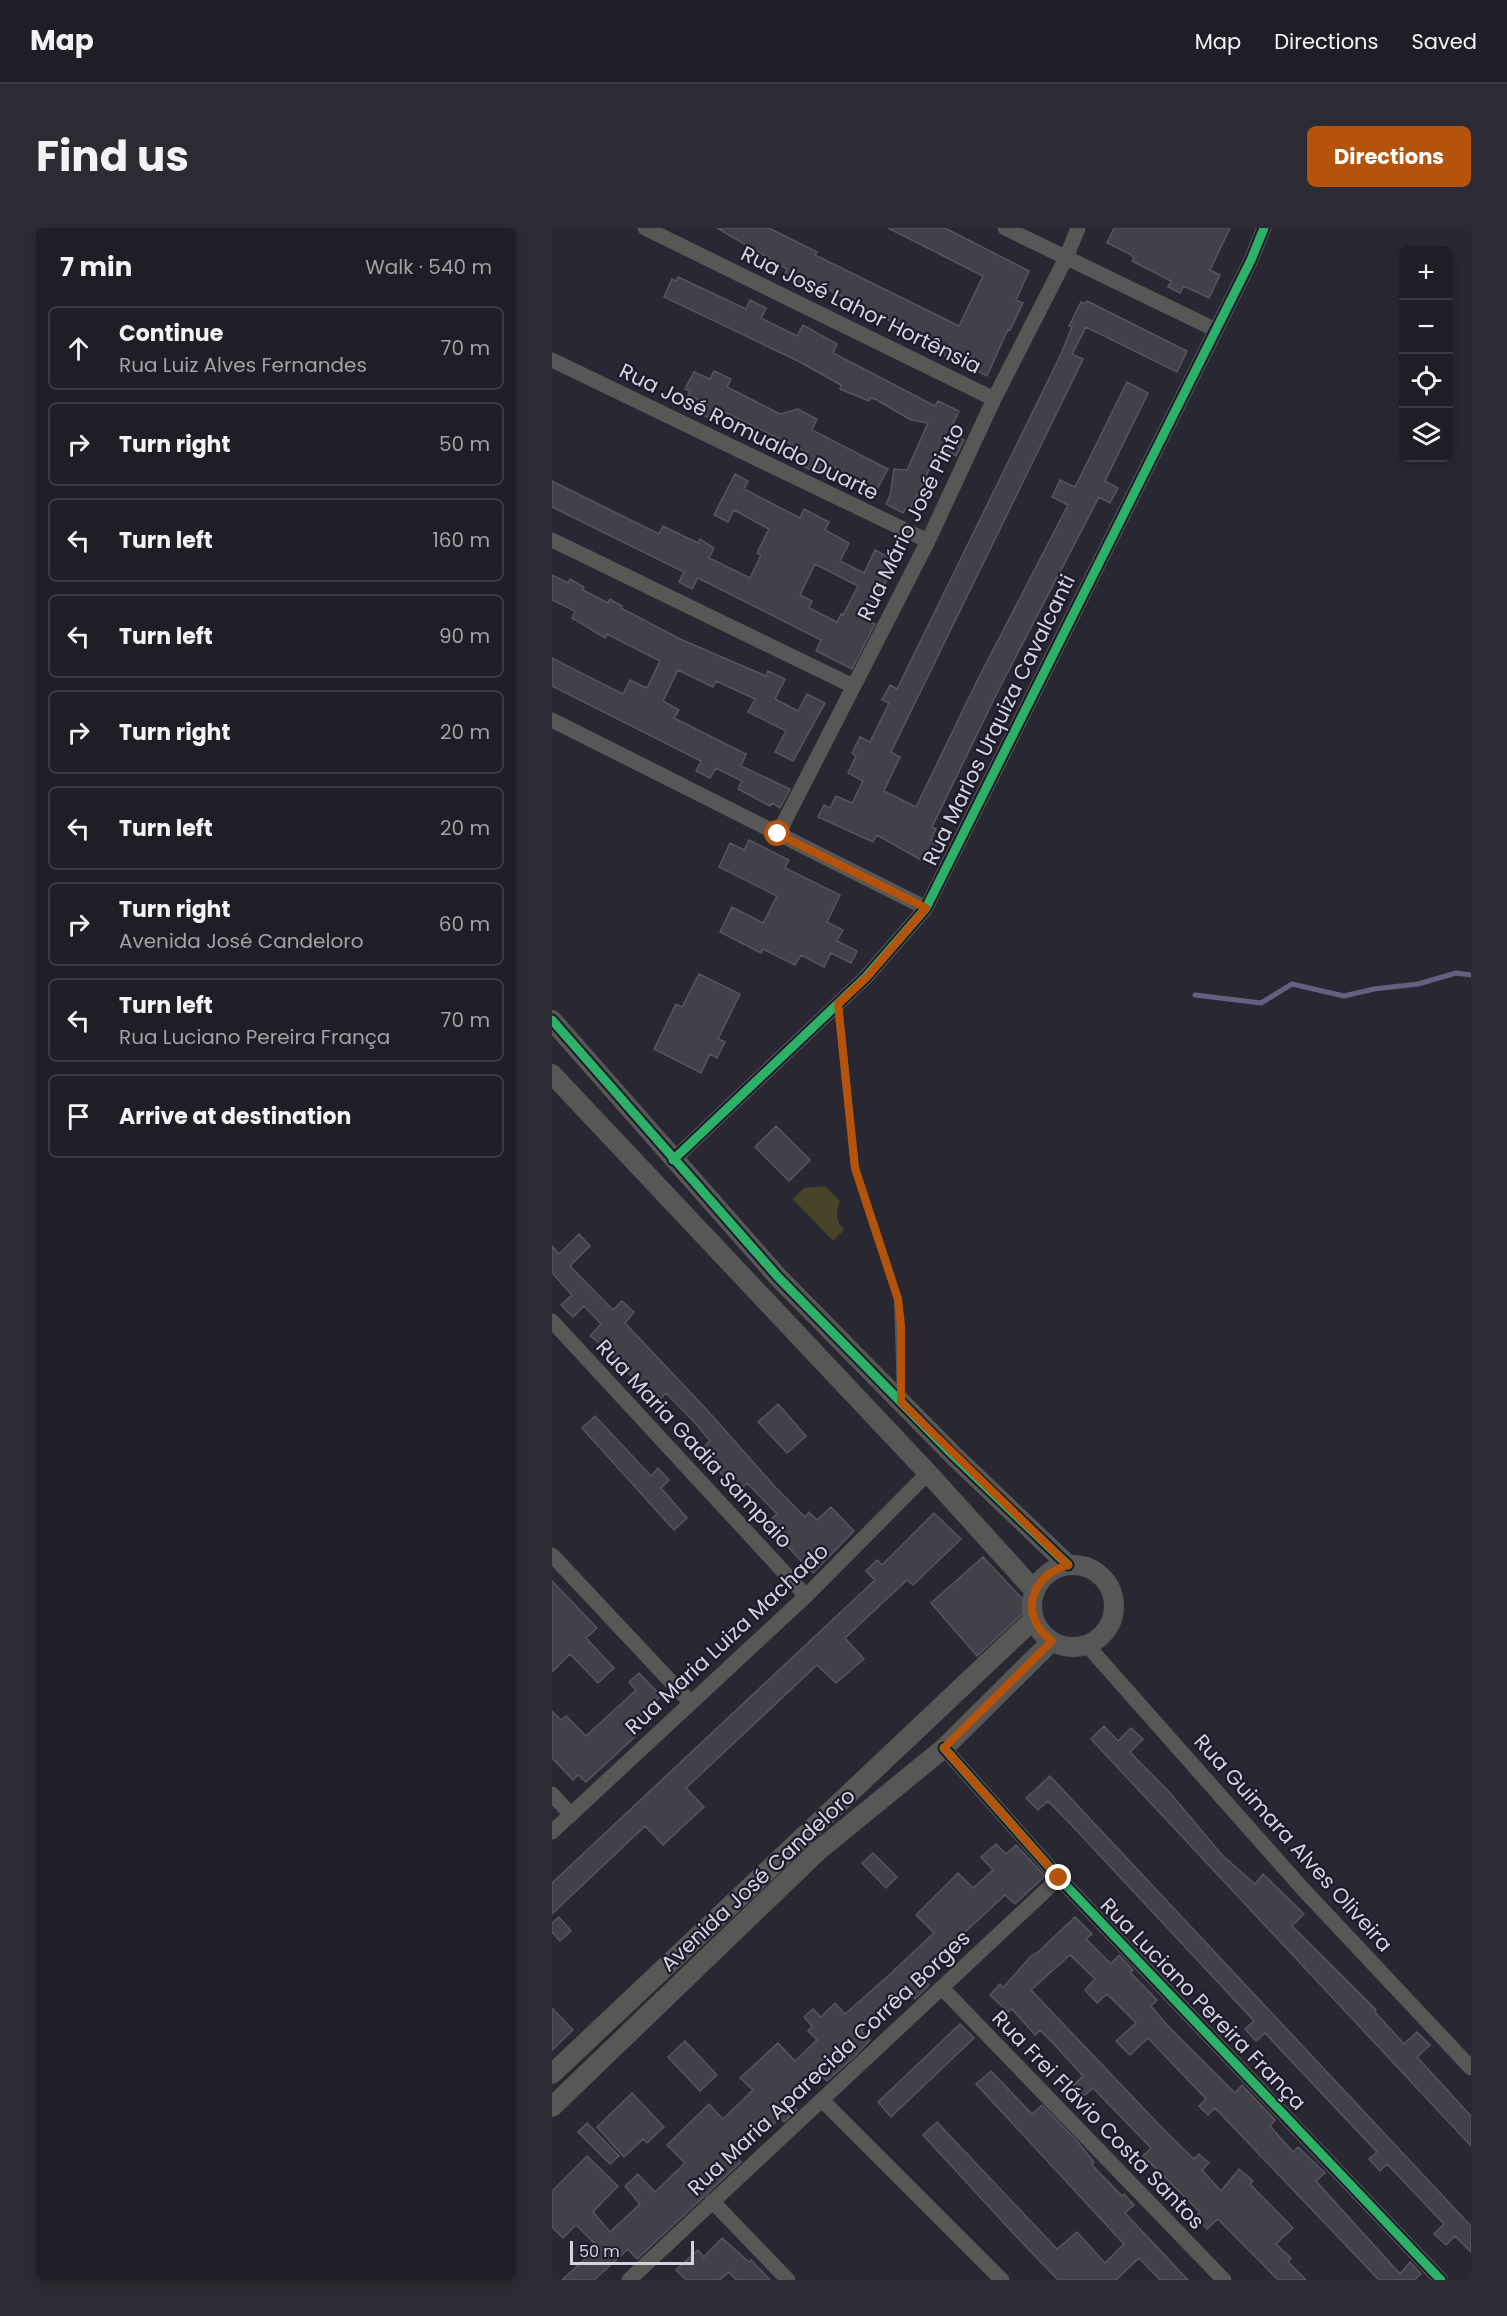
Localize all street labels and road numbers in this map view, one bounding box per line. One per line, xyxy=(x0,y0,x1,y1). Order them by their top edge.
street label: Rua José Lahor Hortênsia xyxy=(736,239,986,380)
street label: Rua José Romualdo Duarte xyxy=(615,356,884,507)
street label: Rua Mário José Pinto xyxy=(850,418,971,625)
street label: Rua Marlos Urquiza Cavalcanti xyxy=(915,570,1082,870)
street label: Rua Maria Gadia Sampaio xyxy=(590,1333,799,1554)
street label: Rua Maria Luiza Machado xyxy=(619,1536,835,1741)
street label: Rua Guimara Alves Oliveira xyxy=(1188,1727,1399,1958)
street label: Avenida José Candeloro xyxy=(654,1782,861,1978)
street label: Rua Luciano Pereira França xyxy=(1094,1891,1313,2116)
street label: Rua Maria Aparecida Corrêa Borges xyxy=(681,1924,976,2202)
street label: Rua Frei Flávio Costa Santos xyxy=(986,2004,1211,2236)

